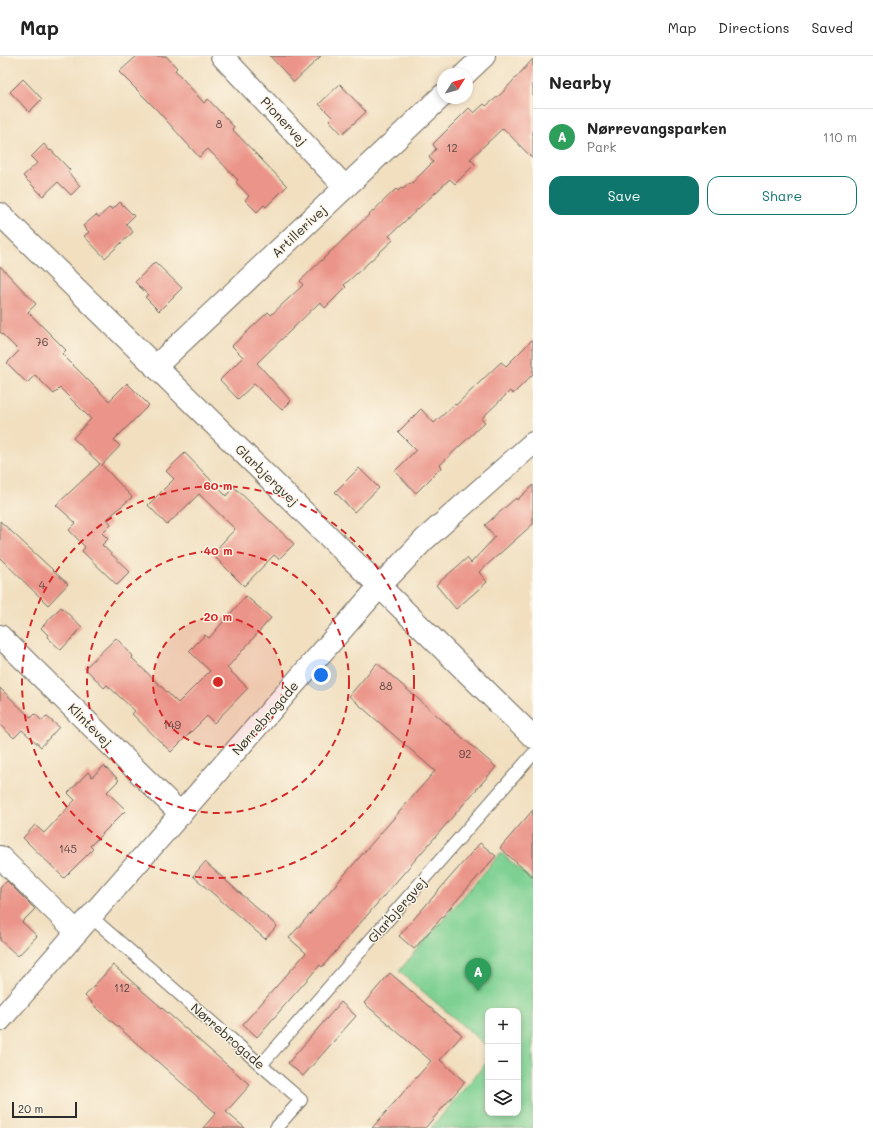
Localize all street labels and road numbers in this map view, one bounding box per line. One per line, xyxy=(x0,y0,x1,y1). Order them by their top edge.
street label: Pionervej xyxy=(257,93,311,149)
street label: Artillerivej xyxy=(267,201,330,261)
street label: Glarbjergvej xyxy=(232,440,303,509)
street label: Nørrebrogade xyxy=(228,677,302,758)
street label: Klintevej xyxy=(65,699,116,750)
street label: Glarbjergvej xyxy=(363,873,430,946)
street label: Nørrebrogade xyxy=(188,999,269,1073)

